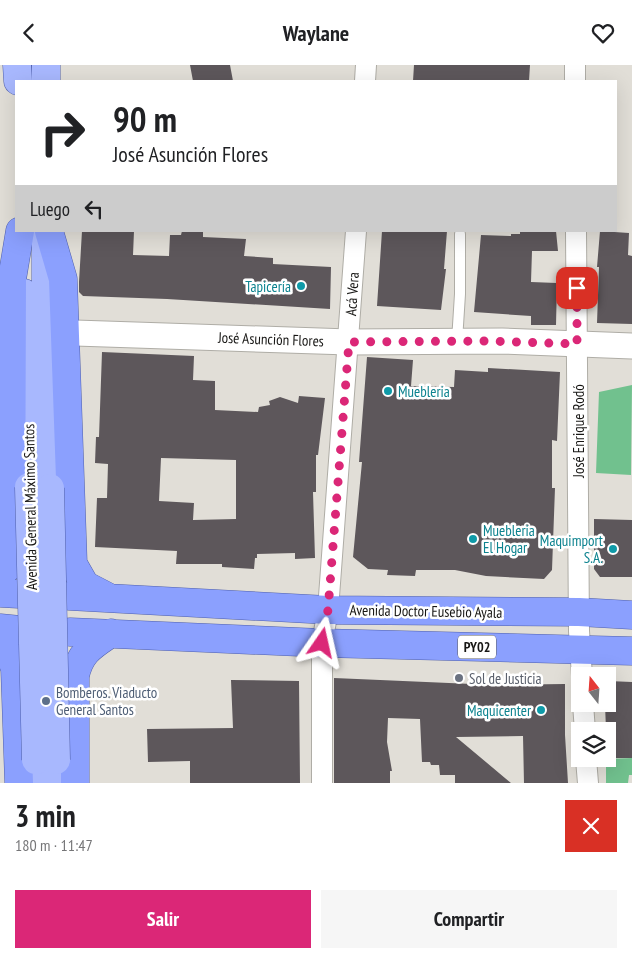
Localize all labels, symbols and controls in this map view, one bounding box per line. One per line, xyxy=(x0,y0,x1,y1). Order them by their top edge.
icon: back xyxy=(15,19,43,47)
text: Waylane xyxy=(283,19,349,47)
icon: heart xyxy=(589,19,617,47)
text: 90 m xyxy=(113,96,177,142)
icon: right xyxy=(30,100,95,165)
text: José Asunción Flores xyxy=(113,140,268,168)
icon: left xyxy=(80,195,108,223)
text: Luego xyxy=(30,197,70,221)
pin xyxy=(556,267,598,309)
street label: Acá Vera xyxy=(341,272,363,316)
icon: arrive xyxy=(563,274,591,302)
place label: Tapicería xyxy=(245,277,291,296)
marker: Tapicería xyxy=(295,280,307,292)
street label: José Asunción Flores xyxy=(217,328,324,350)
place label: Muebleria xyxy=(398,382,450,401)
street label: José Enrique Rodó xyxy=(569,384,588,479)
marker: Muebleria xyxy=(382,385,394,397)
street label: Avenida General Máximo Santos xyxy=(19,424,41,590)
place label: Muebleria El Hogar xyxy=(483,521,535,557)
place label: Maquimport S.A. xyxy=(540,531,603,567)
marker: Muebleria El Hogar xyxy=(467,533,479,545)
marker: Maquimport S.A. xyxy=(607,543,619,555)
street label: Avenida Doctor Eusebio Ayala xyxy=(350,600,502,622)
position arrow xyxy=(295,616,347,668)
road number: PY02 xyxy=(458,635,496,659)
north arrow xyxy=(571,667,616,713)
map controls xyxy=(571,667,616,767)
place label: Sol de Justicia xyxy=(469,669,542,688)
marker: Sol de Justicia xyxy=(453,672,465,684)
place label: Bomberos. Viaducto General Santos xyxy=(56,683,157,719)
marker: Bomberos. Viaducto General Santos xyxy=(40,695,52,707)
place label: Maquicenter xyxy=(467,701,532,720)
marker: Maquicenter xyxy=(535,704,547,716)
button: layers xyxy=(571,722,616,767)
text: 3 min xyxy=(15,796,76,835)
button: close xyxy=(565,800,617,852)
text: 180 m · 11:47 xyxy=(15,835,93,855)
button: Salir xyxy=(15,890,311,948)
button: Compartir xyxy=(321,890,617,948)

